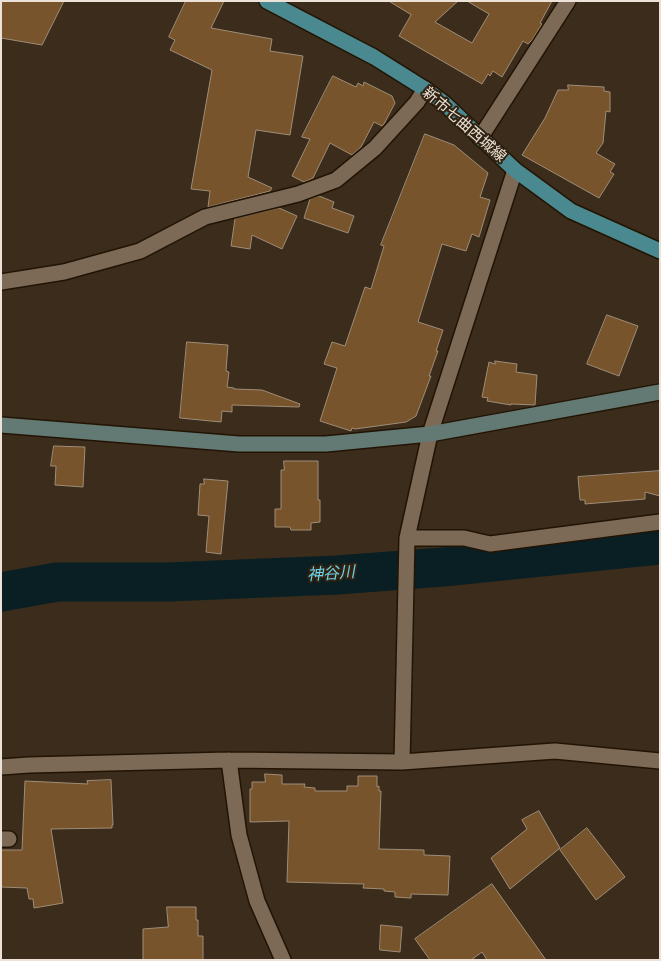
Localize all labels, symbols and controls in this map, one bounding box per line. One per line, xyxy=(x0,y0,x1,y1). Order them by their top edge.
street label: 新市七曲西城線 xyxy=(418,84,510,166)
water label: 神谷川 xyxy=(306,563,356,585)

